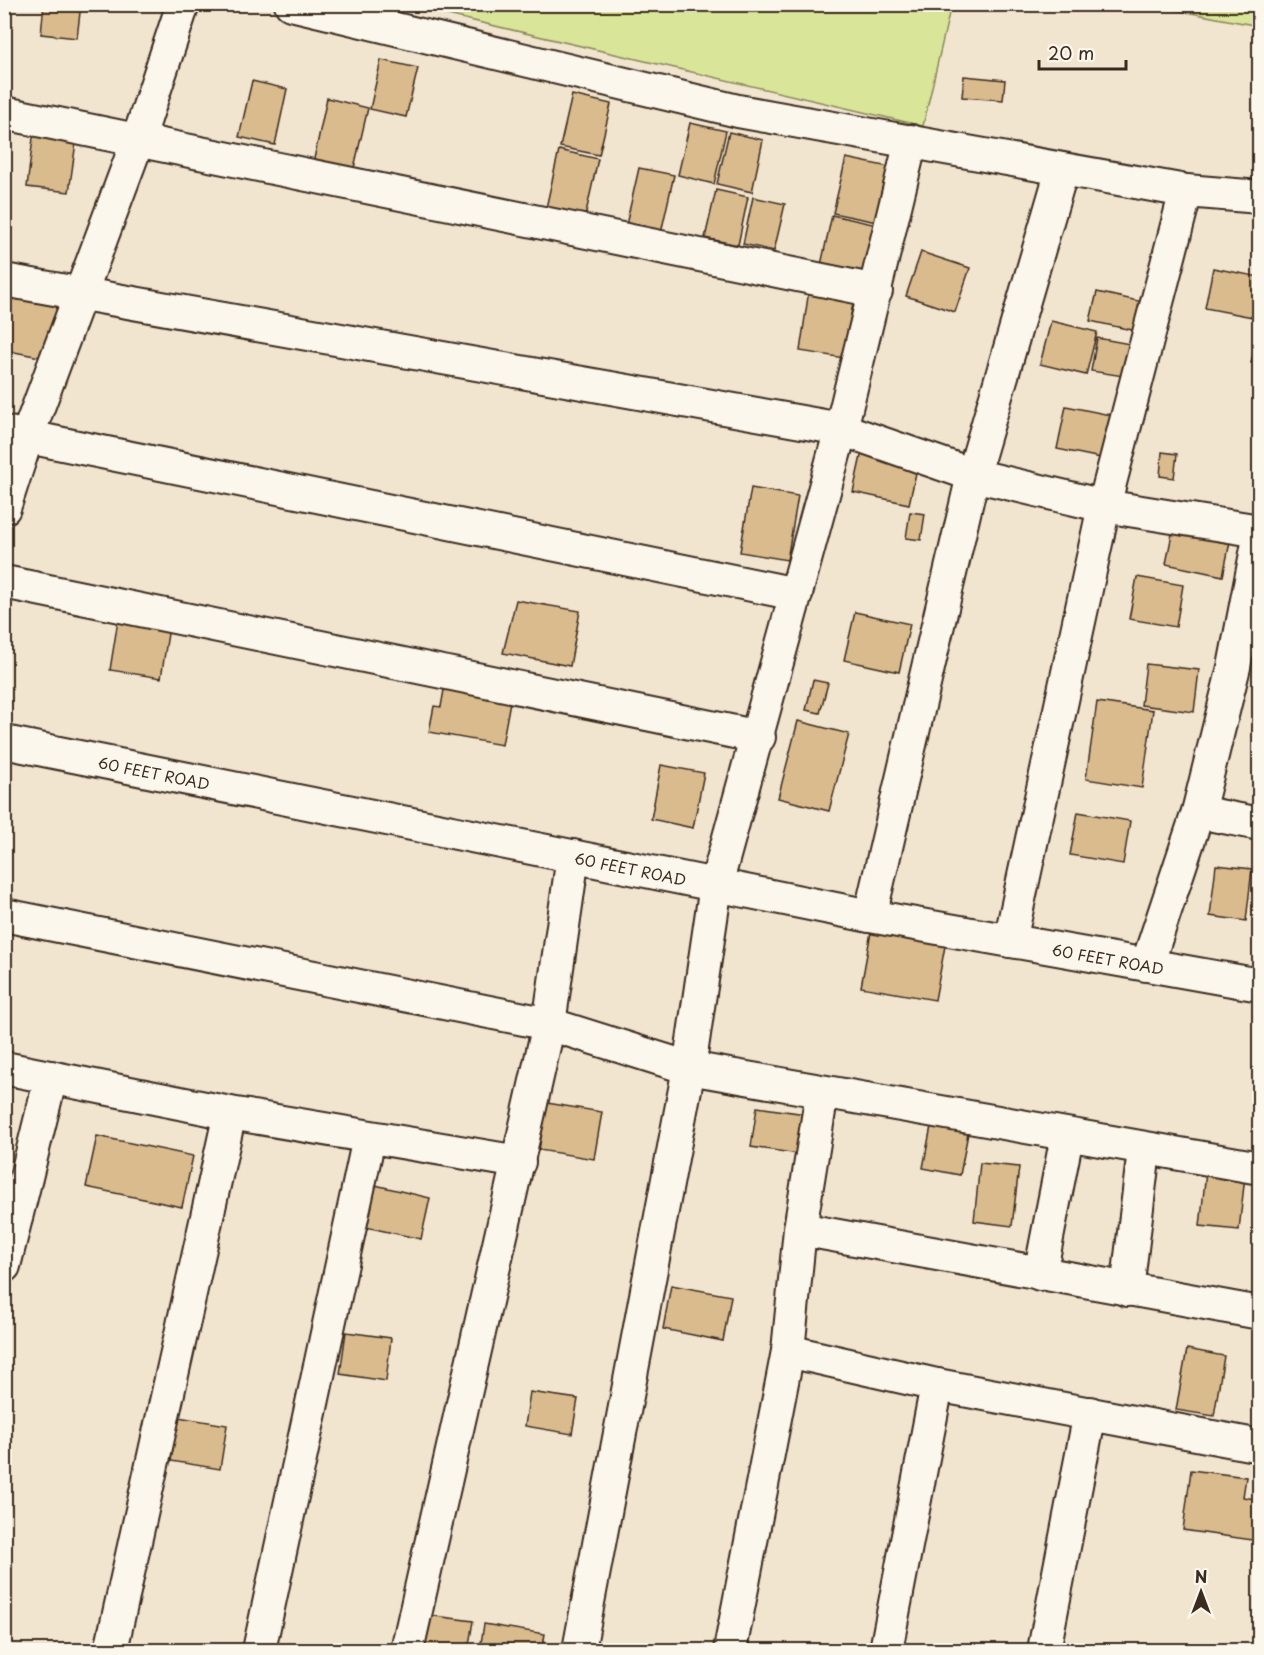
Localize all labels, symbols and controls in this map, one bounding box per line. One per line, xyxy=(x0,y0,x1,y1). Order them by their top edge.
scale bar xyxy=(1039,33,1126,71)
text: 20 m xyxy=(1048,39,1094,66)
street label: 60 FEET ROAD xyxy=(96,750,212,795)
street label: 60 FEET ROAD xyxy=(573,845,688,890)
street label: 60 FEET ROAD xyxy=(1050,937,1166,979)
north arrow xyxy=(1171,1562,1231,1622)
text: N xyxy=(1195,1564,1207,1588)

